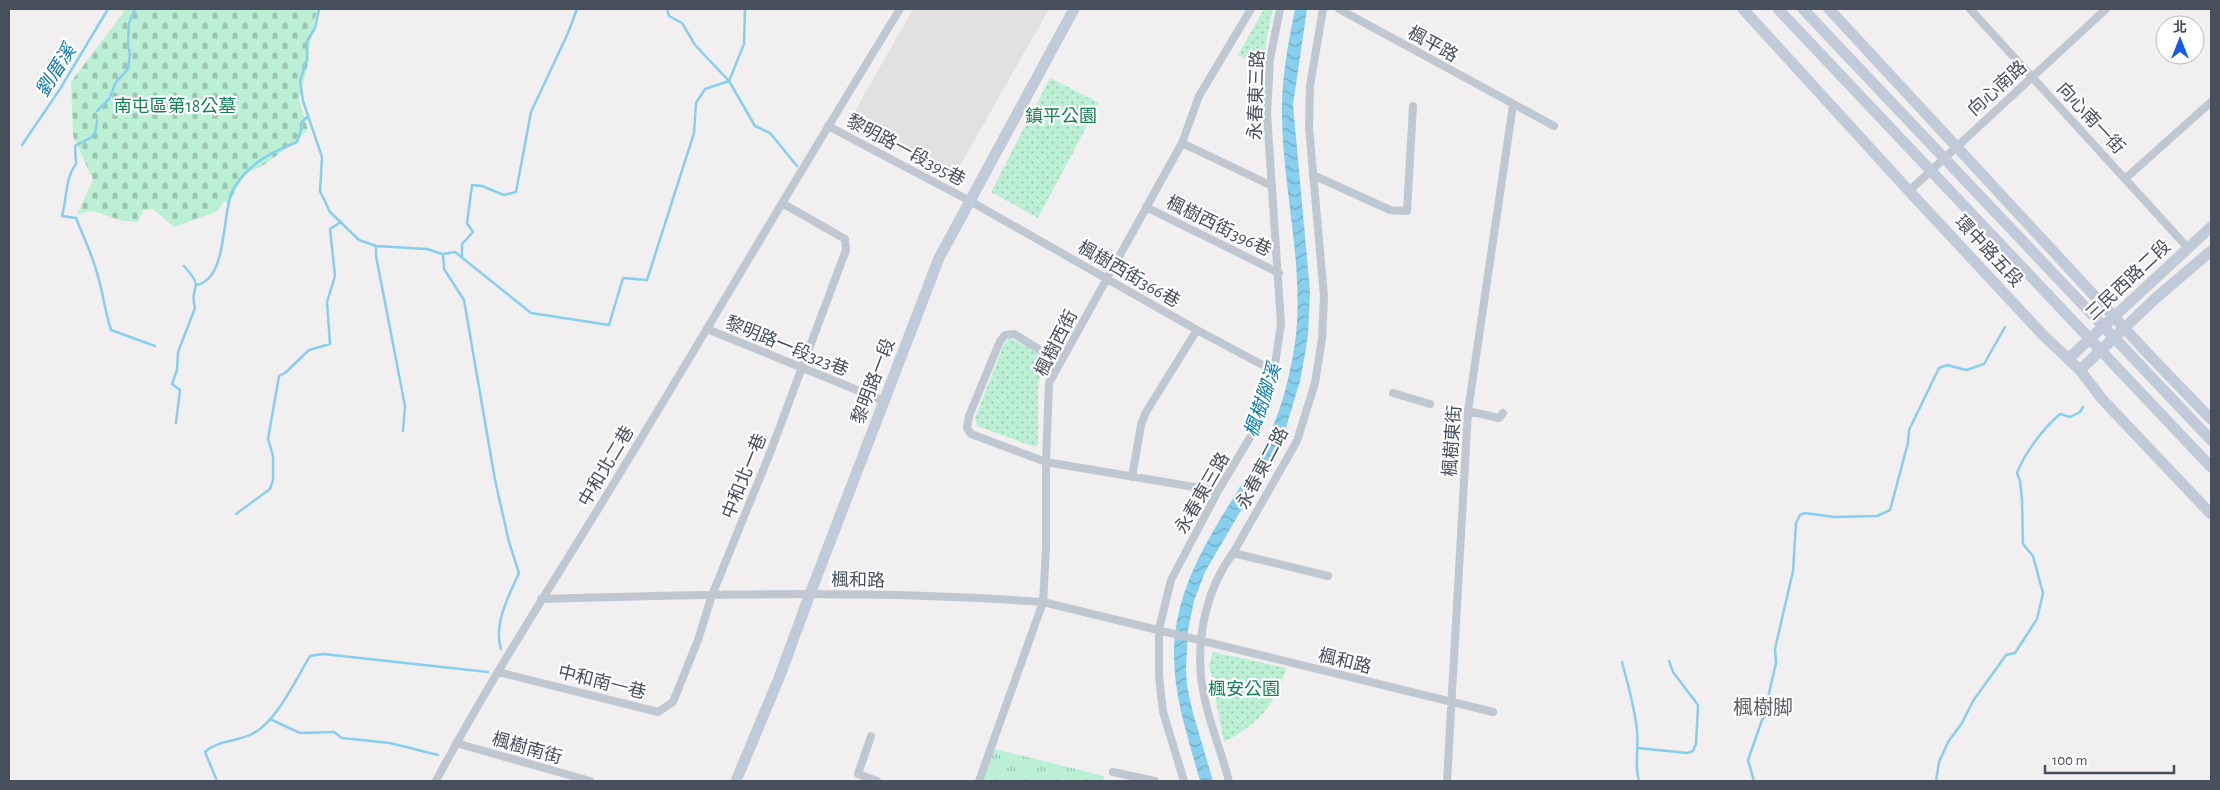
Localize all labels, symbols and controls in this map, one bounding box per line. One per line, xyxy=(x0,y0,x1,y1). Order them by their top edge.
north arrow xyxy=(2155,15,2205,65)
text: 北 xyxy=(2173,20,2187,35)
street label: 楓平路 xyxy=(1405,22,1461,66)
water label: 劉厝溪 xyxy=(32,39,81,100)
street label: 永春東三路 xyxy=(1244,50,1268,140)
street label: 向心南路 xyxy=(1964,56,2030,120)
street label: 向心南一街 xyxy=(2053,78,2129,158)
park label: 南屯區第18公墓 xyxy=(114,96,236,116)
park label: 鎮平公園 xyxy=(1025,106,1097,126)
street label: 黎明路一段395巷 xyxy=(843,110,969,190)
street label: 楓樹西街396巷 xyxy=(1163,192,1275,260)
street label: 環中路五段 xyxy=(1951,211,2027,291)
street label: 三民西路二段 xyxy=(2082,236,2174,324)
street label: 楓樹西街366巷 xyxy=(1074,237,1184,311)
street label: 楓樹西街 xyxy=(1031,306,1081,380)
street label: 黎明路一段323巷 xyxy=(723,312,851,380)
street label: 黎明路一段 xyxy=(848,335,898,427)
water label: 楓樹腳溪 xyxy=(1241,358,1286,440)
street label: 楓樹東街 xyxy=(1440,404,1464,478)
street label: 中和北二巷 xyxy=(574,422,638,510)
street label: 永春東二路 xyxy=(1232,424,1292,512)
street label: 中和北一巷 xyxy=(718,431,770,521)
street label: 永春東三路 xyxy=(1171,449,1233,537)
street label: 楓和路 xyxy=(831,570,885,590)
street label: 楓和路 xyxy=(1316,645,1374,677)
street label: 中和南一巷 xyxy=(556,661,648,703)
park label: 楓安公園 xyxy=(1208,679,1280,699)
district label: 楓樹脚 xyxy=(1733,697,1793,718)
street label: 楓樹南街 xyxy=(490,728,564,768)
scale bar xyxy=(2045,742,2174,774)
text: 100 m xyxy=(2052,753,2087,768)

